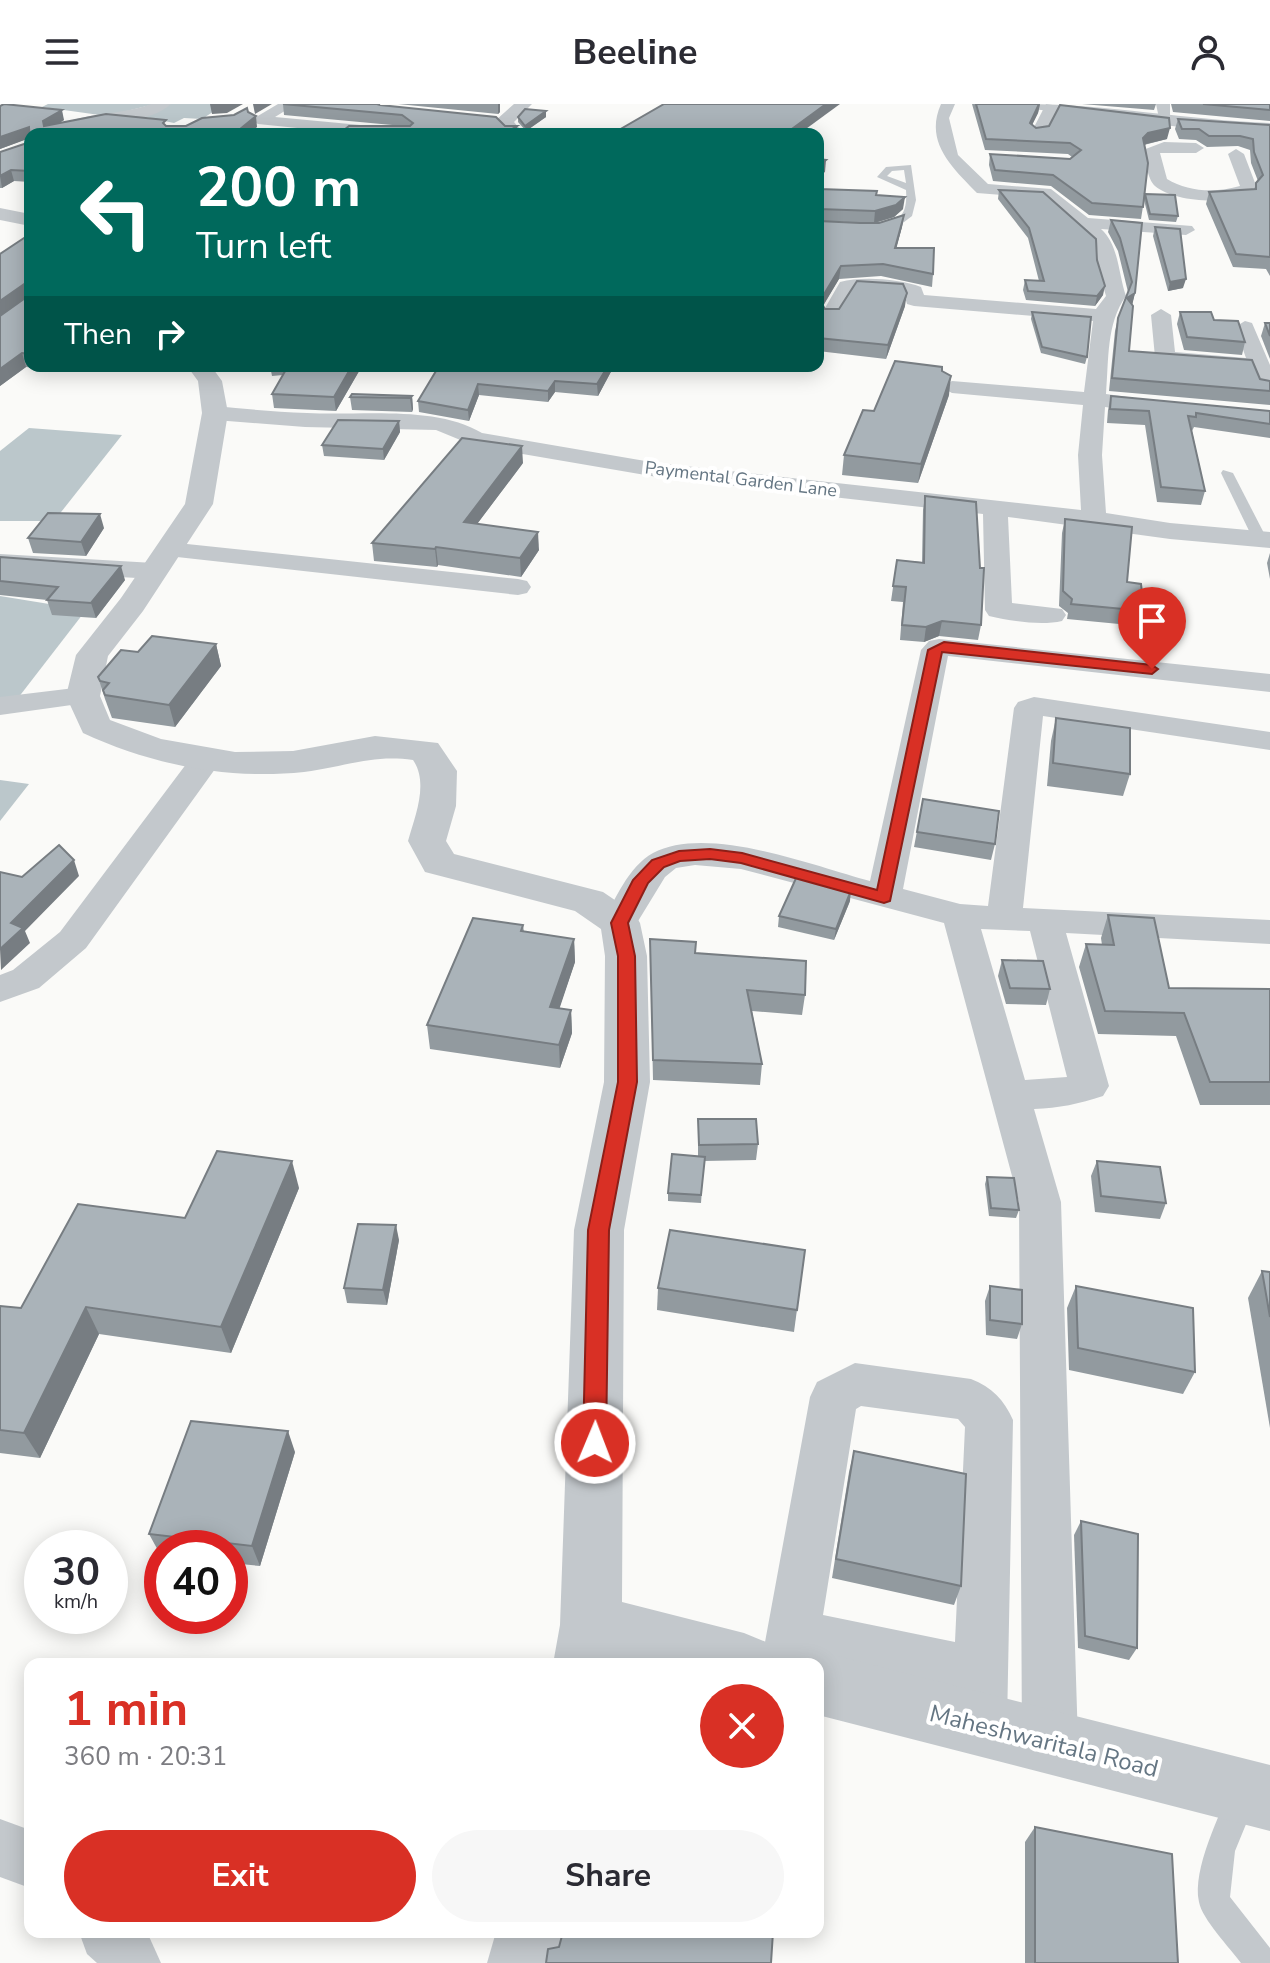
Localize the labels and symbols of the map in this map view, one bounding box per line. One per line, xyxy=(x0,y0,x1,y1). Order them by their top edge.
street label: Paymental Garden Lane xyxy=(643,455,839,503)
pin xyxy=(1118,587,1186,669)
position arrow xyxy=(553,1401,637,1485)
speed limit sign: 40 xyxy=(144,1530,248,1634)
street label: Maheshwaritala Road xyxy=(926,1697,1162,1785)

